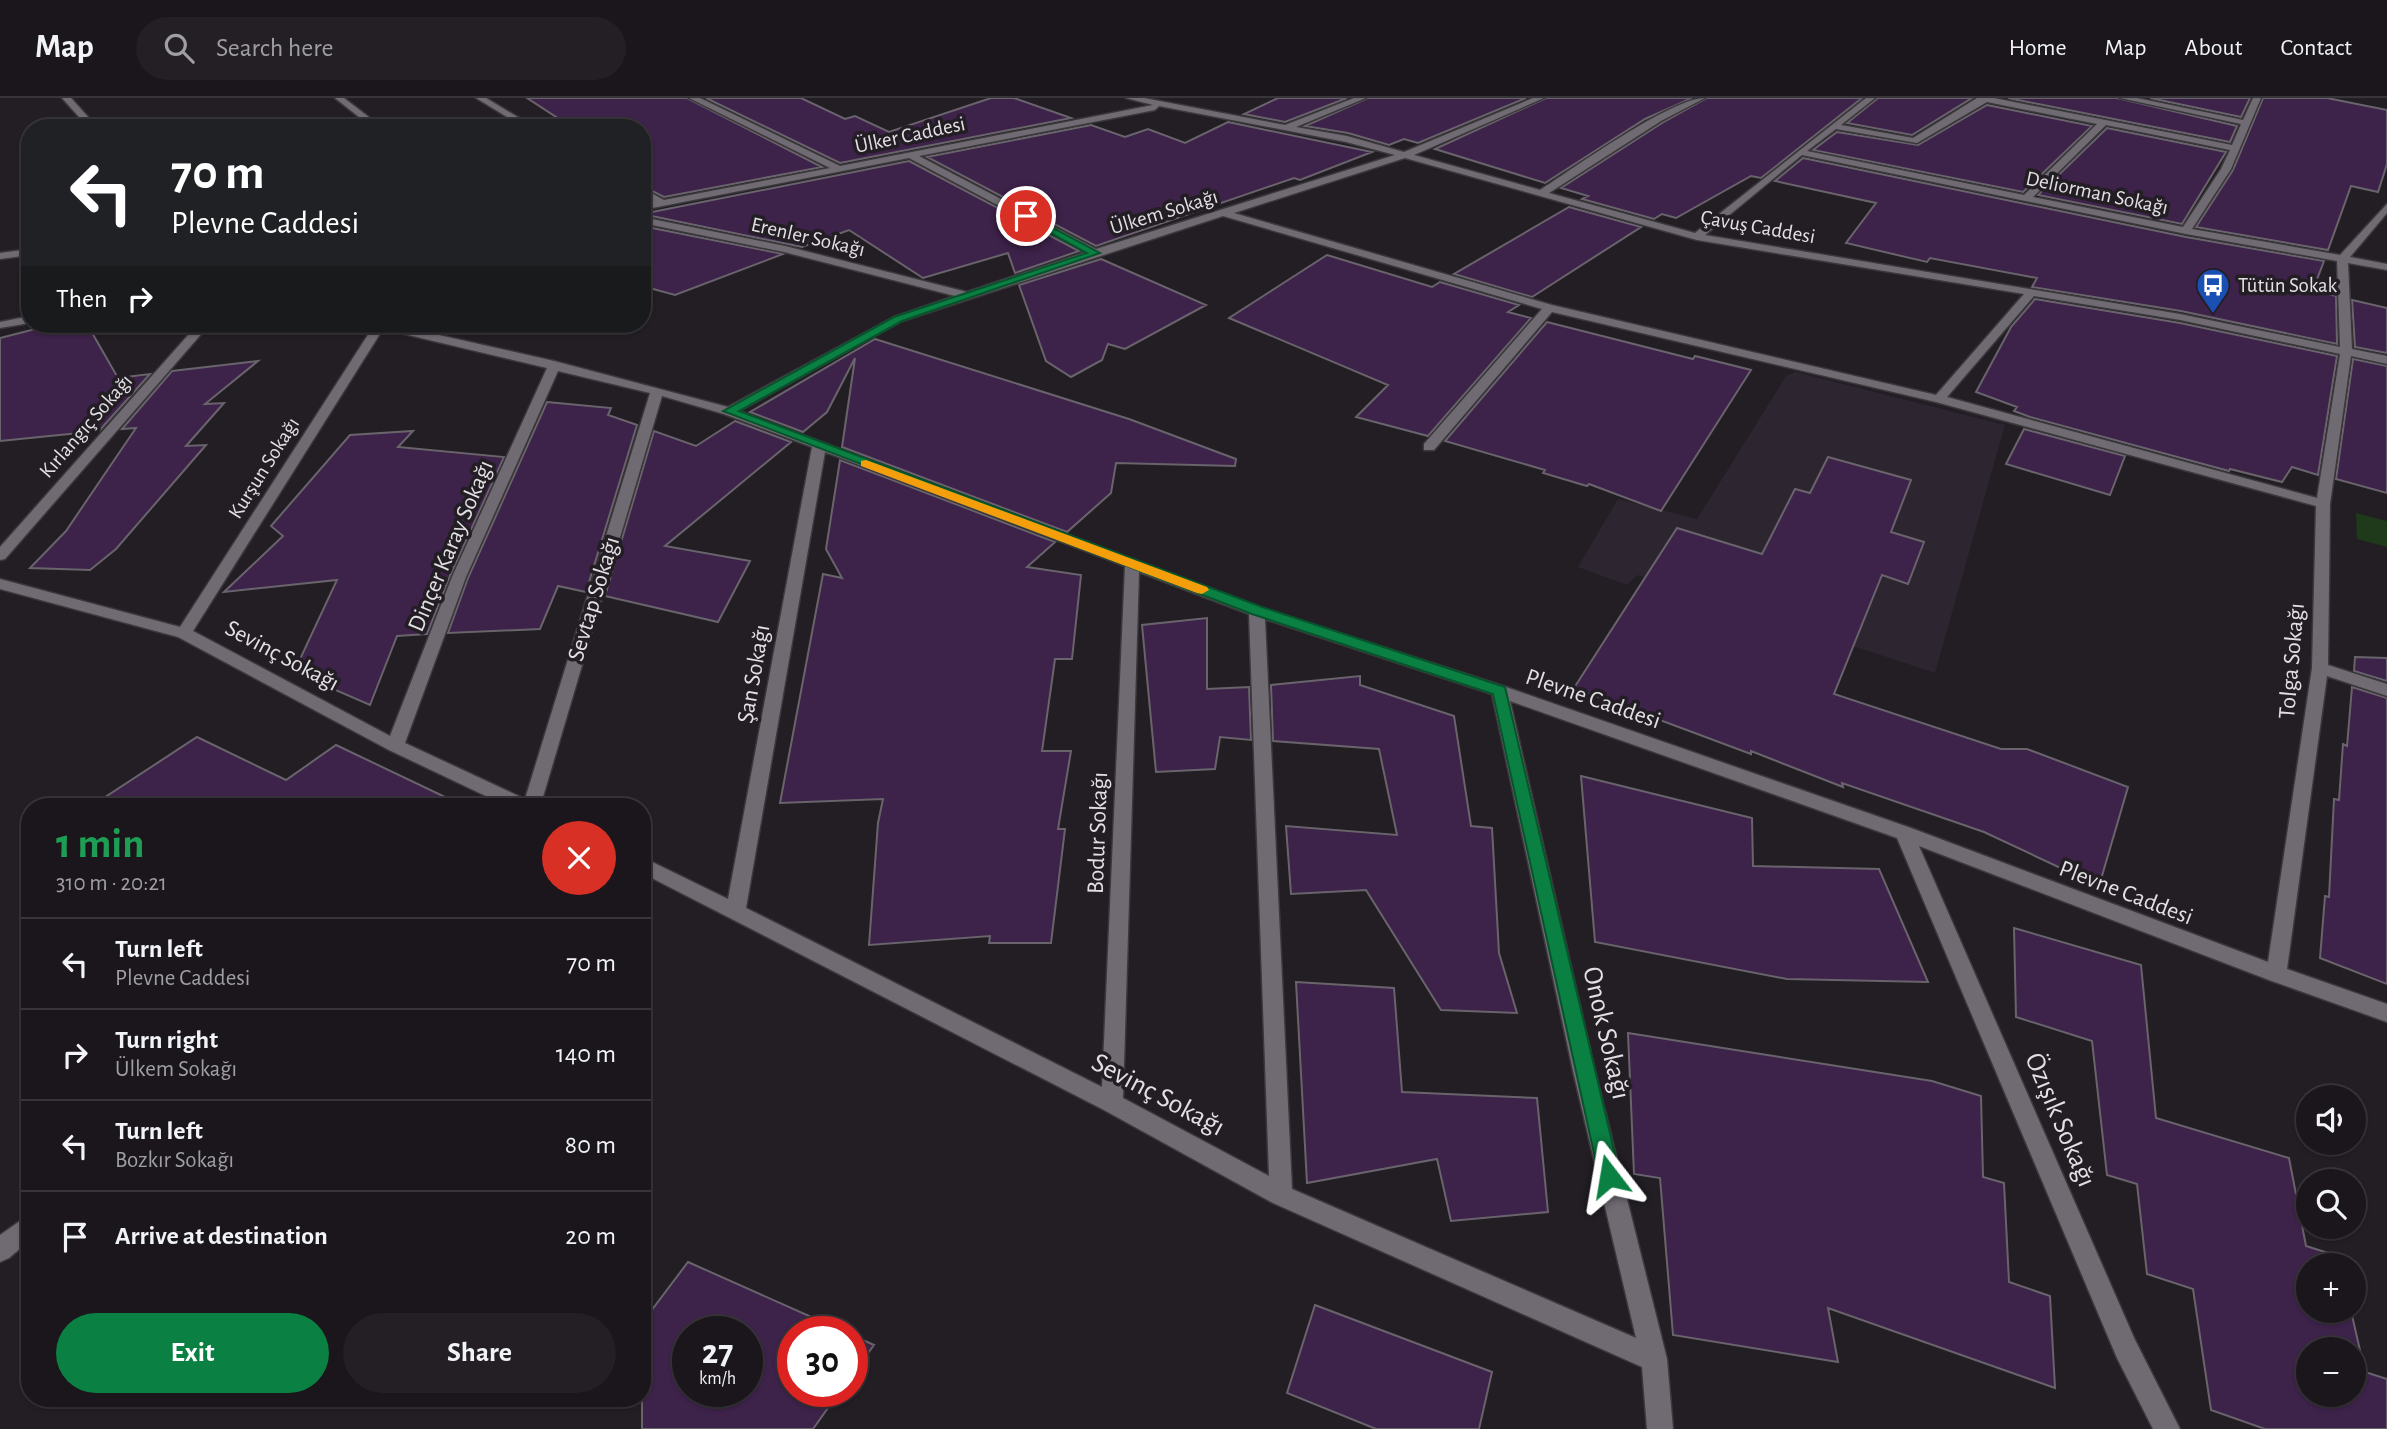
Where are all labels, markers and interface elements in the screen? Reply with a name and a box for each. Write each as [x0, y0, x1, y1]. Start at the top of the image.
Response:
search box [136, 17, 626, 80]
icon: search [160, 29, 198, 67]
text: Map [35, 31, 94, 64]
text: Search here [216, 35, 334, 61]
text: Home [2009, 36, 2067, 60]
text: Map [2105, 36, 2147, 60]
text: About [2185, 36, 2242, 60]
text: Contact [2280, 36, 2352, 60]
street label: Ülker Caddesi [853, 112, 967, 157]
icon: left [56, 147, 147, 238]
text: 70 m [171, 149, 265, 198]
street label: Deliorman Sokağı [2024, 168, 2170, 218]
street label: Ülkem Sokağı [1107, 185, 1220, 238]
pin [996, 186, 1056, 246]
icon: arrive [1007, 197, 1045, 235]
text: Plevne Caddesi [171, 207, 359, 239]
street label: Çavuş Caddesi [1699, 207, 1817, 247]
street label: Erenler Sokağı [749, 214, 867, 260]
bus stop icon: Tütün Sokak [2194, 266, 2232, 315]
place label: Tütün Sokak [2238, 275, 2338, 296]
icon: right [121, 280, 159, 318]
text: Then [56, 286, 107, 312]
street label: Kırlangıç Sokağı [36, 370, 136, 482]
street label: Kurşun Sokağı [225, 414, 303, 522]
street label: Dinçer Karay Sokağı [404, 457, 498, 635]
street label: Sevtap Sokağı [564, 534, 624, 664]
street label: Tolga Sokağı [2275, 602, 2309, 720]
street label: Sevinç Sokağı [221, 616, 343, 696]
street label: Şan Sokağı [734, 623, 774, 725]
street label: Plevne Caddesi [1522, 665, 1664, 733]
street label: Bodur Sokağı [1084, 771, 1112, 895]
button: close [542, 821, 616, 895]
text: 1 min [56, 823, 145, 865]
street label: Plevne Caddesi [2056, 856, 2196, 930]
text: 310 m · 20:21 [56, 872, 167, 895]
text: Turn left [115, 936, 203, 962]
icon: left [56, 945, 94, 983]
text: 70 m [566, 950, 616, 976]
street label: Onok Sokağı [1577, 964, 1635, 1102]
text: Plevne Caddesi [115, 967, 250, 990]
text: Turn right [115, 1027, 218, 1053]
icon: right [56, 1036, 94, 1074]
text: 140 m [556, 1041, 616, 1067]
street label: Sevinç Sokağı [1087, 1048, 1229, 1142]
street label: Özışık Sokağı [2019, 1048, 2103, 1191]
text: Ülkem Sokağı [115, 1058, 237, 1081]
map controls [2296, 1085, 2366, 1407]
button: sound [2296, 1085, 2366, 1155]
text: Turn left [115, 1118, 203, 1144]
icon: left [56, 1127, 94, 1165]
text: 80 m [565, 1132, 616, 1158]
position arrow [1572, 1139, 1646, 1213]
text: Bozkır Sokağı [115, 1149, 234, 1172]
button: search [2296, 1169, 2366, 1239]
icon: arrive [56, 1218, 94, 1256]
text: Arrive at destination [115, 1223, 328, 1249]
text: 20 m [565, 1223, 616, 1249]
button: + [2296, 1253, 2366, 1323]
button: Exit [56, 1313, 329, 1393]
button: Share [343, 1313, 616, 1393]
speed limit sign: 30 [777, 1316, 868, 1407]
text: 27 [702, 1335, 733, 1370]
button: − [2296, 1337, 2366, 1407]
text: km/h [699, 1370, 736, 1388]

